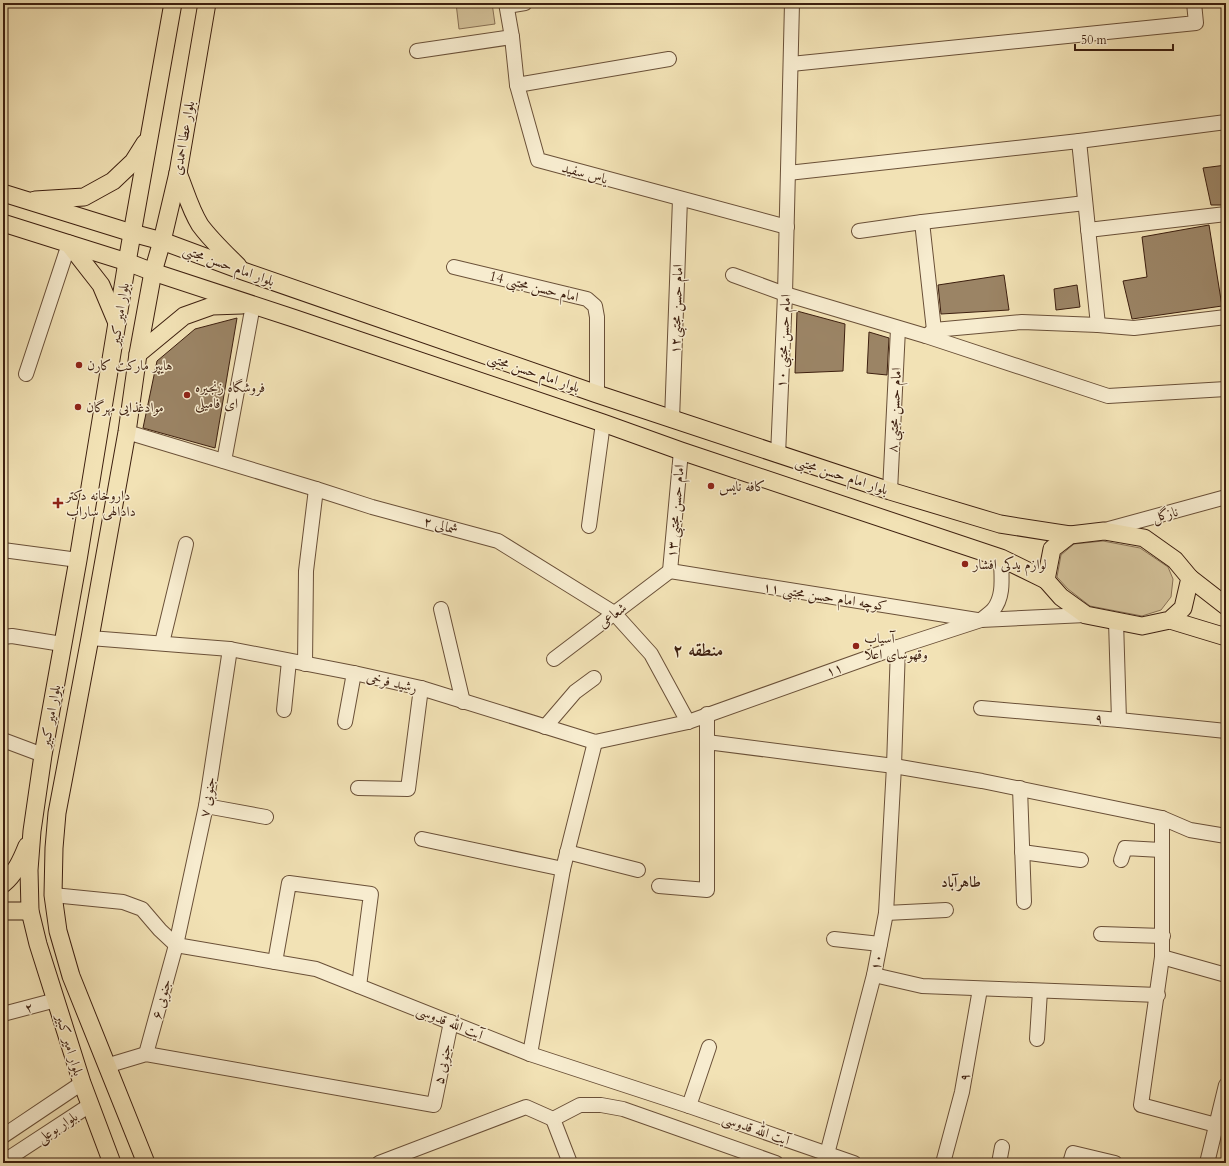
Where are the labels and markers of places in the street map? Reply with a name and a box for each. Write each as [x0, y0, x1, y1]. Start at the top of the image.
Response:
place label: هایپر مارکت کارن [87, 356, 173, 375]
marker: هایپر مارکت کارن [74, 360, 84, 370]
place label: فروشگاه زنجیره ای فامیلی [195, 378, 265, 413]
marker: فروشگاه زنجیره ای فامیلی [182, 390, 192, 400]
place label: موادغذایی مهرگان [86, 398, 164, 417]
marker: موادغذایی مهرگان [73, 402, 83, 412]
place label: کافه نایس [719, 477, 765, 496]
marker: کافه نایس [706, 481, 716, 491]
place label: داروخانه دکتر دادالهی ساراب [64, 486, 136, 521]
marker: داروخانه دکتر دادالهی ساراب [53, 498, 63, 508]
place label: لوازم یدکی افشار [971, 555, 1047, 577]
marker: لوازم یدکی افشار [960, 559, 970, 569]
place label: آسیاب وقهوسای اعلا [864, 629, 928, 664]
marker: آسیاب وقهوسای اعلا [851, 641, 861, 651]

